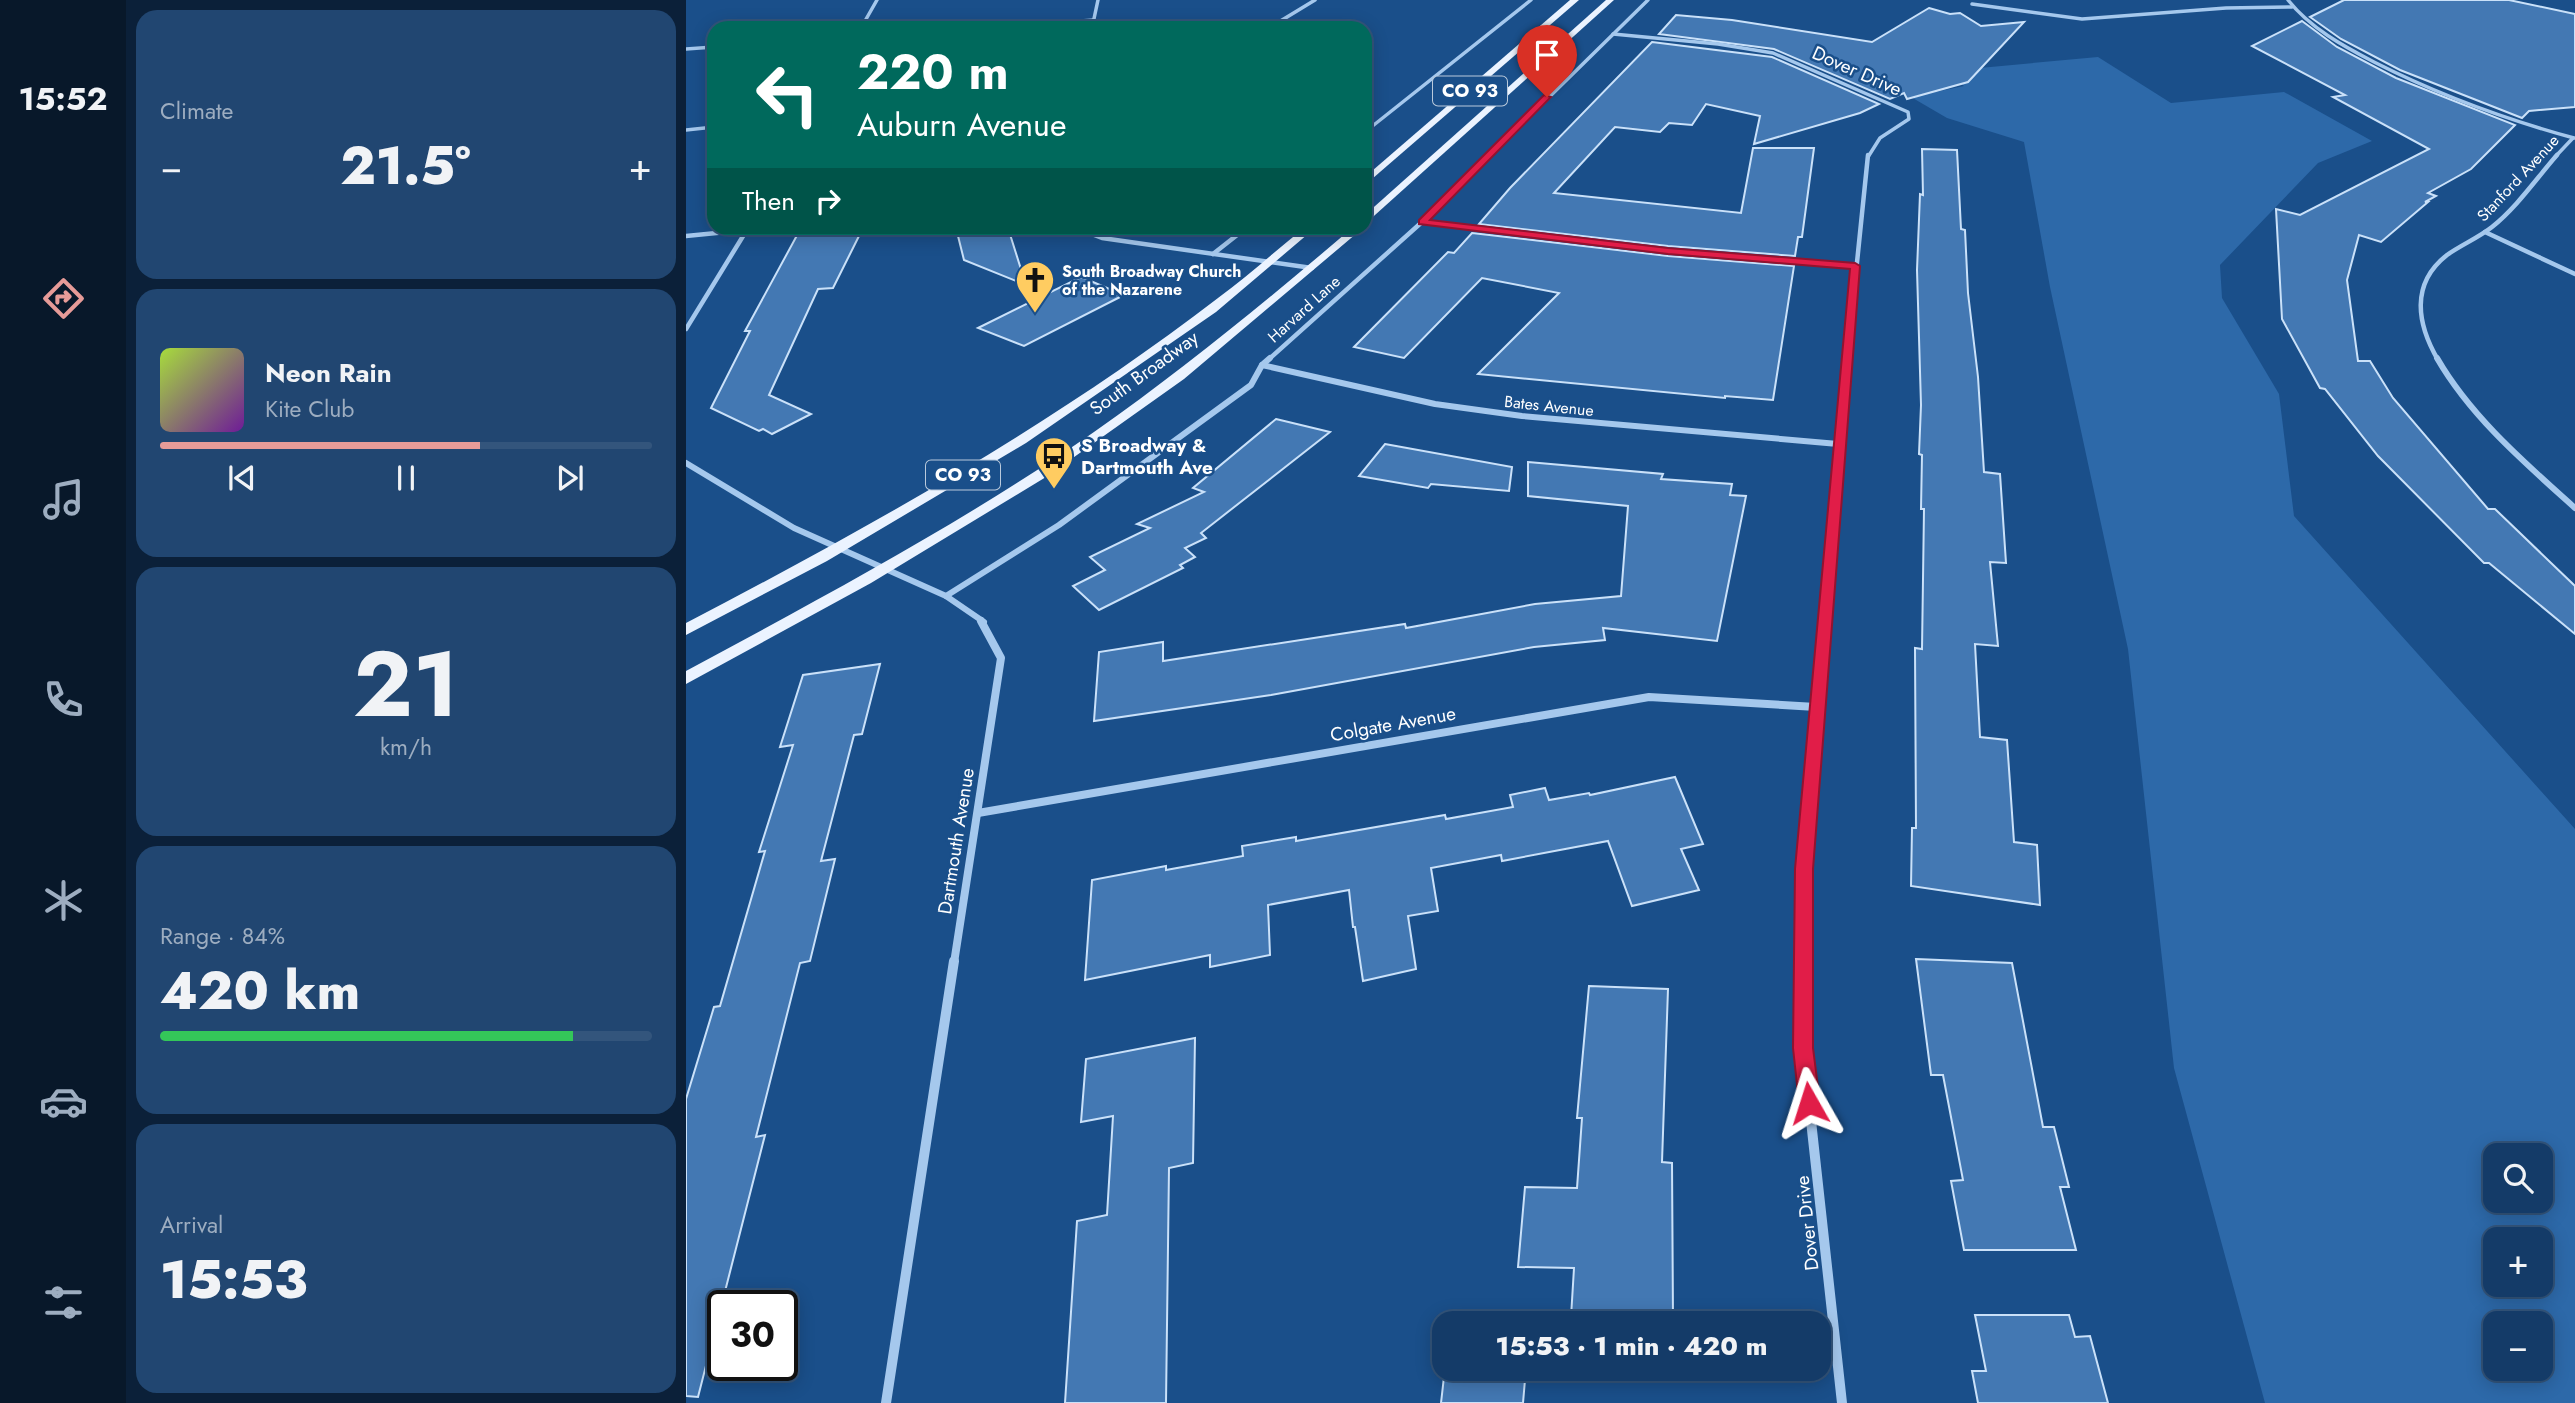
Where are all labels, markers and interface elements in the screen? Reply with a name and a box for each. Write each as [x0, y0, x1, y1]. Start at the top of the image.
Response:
pin [1517, 25, 1577, 97]
icon: arrive [1528, 36, 1566, 74]
text: 220 m [857, 37, 1009, 107]
street label: Dover Drive [1808, 39, 1906, 103]
icon: left [742, 49, 833, 140]
text: 15:52 [19, 76, 107, 122]
road number: CO 93 [1433, 76, 1507, 106]
text: Climate [160, 94, 233, 128]
text: Auburn Avenue [857, 102, 1066, 148]
text: 21.5° [340, 128, 471, 204]
street label: Stanford Avenue [2472, 129, 2564, 227]
text: − [160, 139, 182, 194]
text: + [629, 139, 652, 194]
text: Then [742, 182, 795, 220]
icon: right [809, 182, 847, 220]
church icon: South Broadway Church of the Nazarene [1014, 259, 1056, 314]
place label: South Broadway Church of the Nazarene [1062, 260, 1241, 301]
street label: Harvard Lane [1263, 270, 1345, 348]
icon: directions [39, 274, 88, 323]
street label: South Broadway [1084, 324, 1204, 422]
text: Neon Rain [265, 354, 392, 392]
street label: Bates Avenue [1503, 390, 1595, 422]
text: Kite Club [265, 392, 354, 426]
place label: S Broadway & Dartmouth Ave [1081, 432, 1213, 481]
bus stop icon: S Broadway & Dartmouth Ave [1033, 435, 1075, 490]
icon: previous [223, 459, 261, 497]
icon: pause [387, 459, 425, 497]
icon: next [551, 459, 589, 497]
road number: CO 93 [926, 461, 1000, 490]
icon: music [39, 475, 88, 524]
text: 21 [353, 619, 459, 750]
icon: phone [39, 675, 88, 724]
street label: Colgate Avenue [1328, 700, 1458, 748]
text: km/h [380, 730, 432, 764]
street label: Dartmouth Avenue [931, 766, 981, 916]
icon: climate [39, 876, 88, 925]
text: Range · 84% [160, 919, 285, 953]
text: 420 km [160, 953, 360, 1029]
position arrow [1772, 1066, 1846, 1140]
icon: car [39, 1077, 88, 1126]
map controls [2483, 1143, 2553, 1381]
button: search [2483, 1143, 2553, 1213]
street label: Dover Drive [1789, 1174, 1825, 1272]
text: Arrival [160, 1208, 223, 1242]
button: + [2483, 1227, 2553, 1297]
text: 15:53 [160, 1242, 308, 1318]
icon: filters [39, 1278, 88, 1327]
speed limit sign: 30 [707, 1290, 798, 1381]
button: − [2483, 1311, 2553, 1381]
text: 15:53 · 1 min · 420 m [1496, 1327, 1767, 1365]

